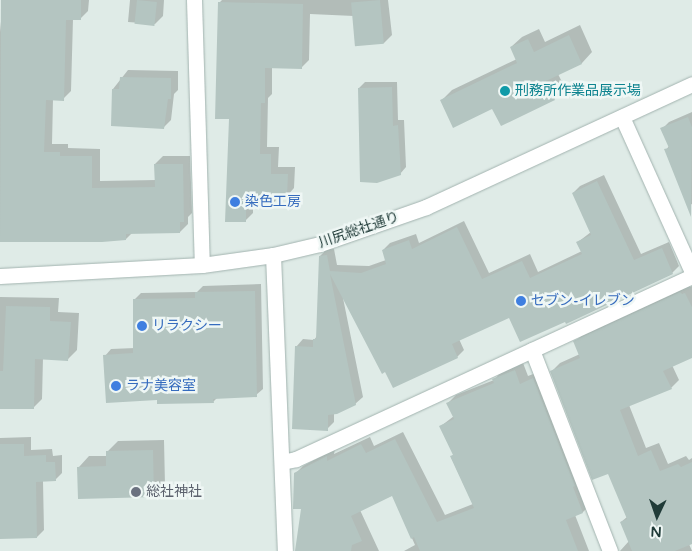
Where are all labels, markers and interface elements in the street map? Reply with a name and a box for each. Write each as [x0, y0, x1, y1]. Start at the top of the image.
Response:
place label: 刑務所作業品展示場 [515, 83, 641, 99]
marker: 刑務所作業品展示場 [499, 85, 511, 97]
place label: 染色工房 [245, 194, 301, 210]
marker: 染色工房 [229, 196, 241, 208]
street label: 川尻総社通り [317, 208, 401, 252]
place label: セブン-イレブン [531, 293, 635, 309]
marker: セブン-イレブン [515, 295, 527, 307]
place label: リラクシー [152, 318, 222, 334]
marker: リラクシー [136, 320, 148, 332]
place label: ラナ美容室 [126, 378, 196, 394]
marker: ラナ美容室 [110, 380, 122, 392]
place label: 総社神社 [146, 484, 202, 500]
marker: 総社神社 [130, 486, 142, 498]
north arrow [632, 491, 682, 541]
text: N [650, 523, 662, 540]

